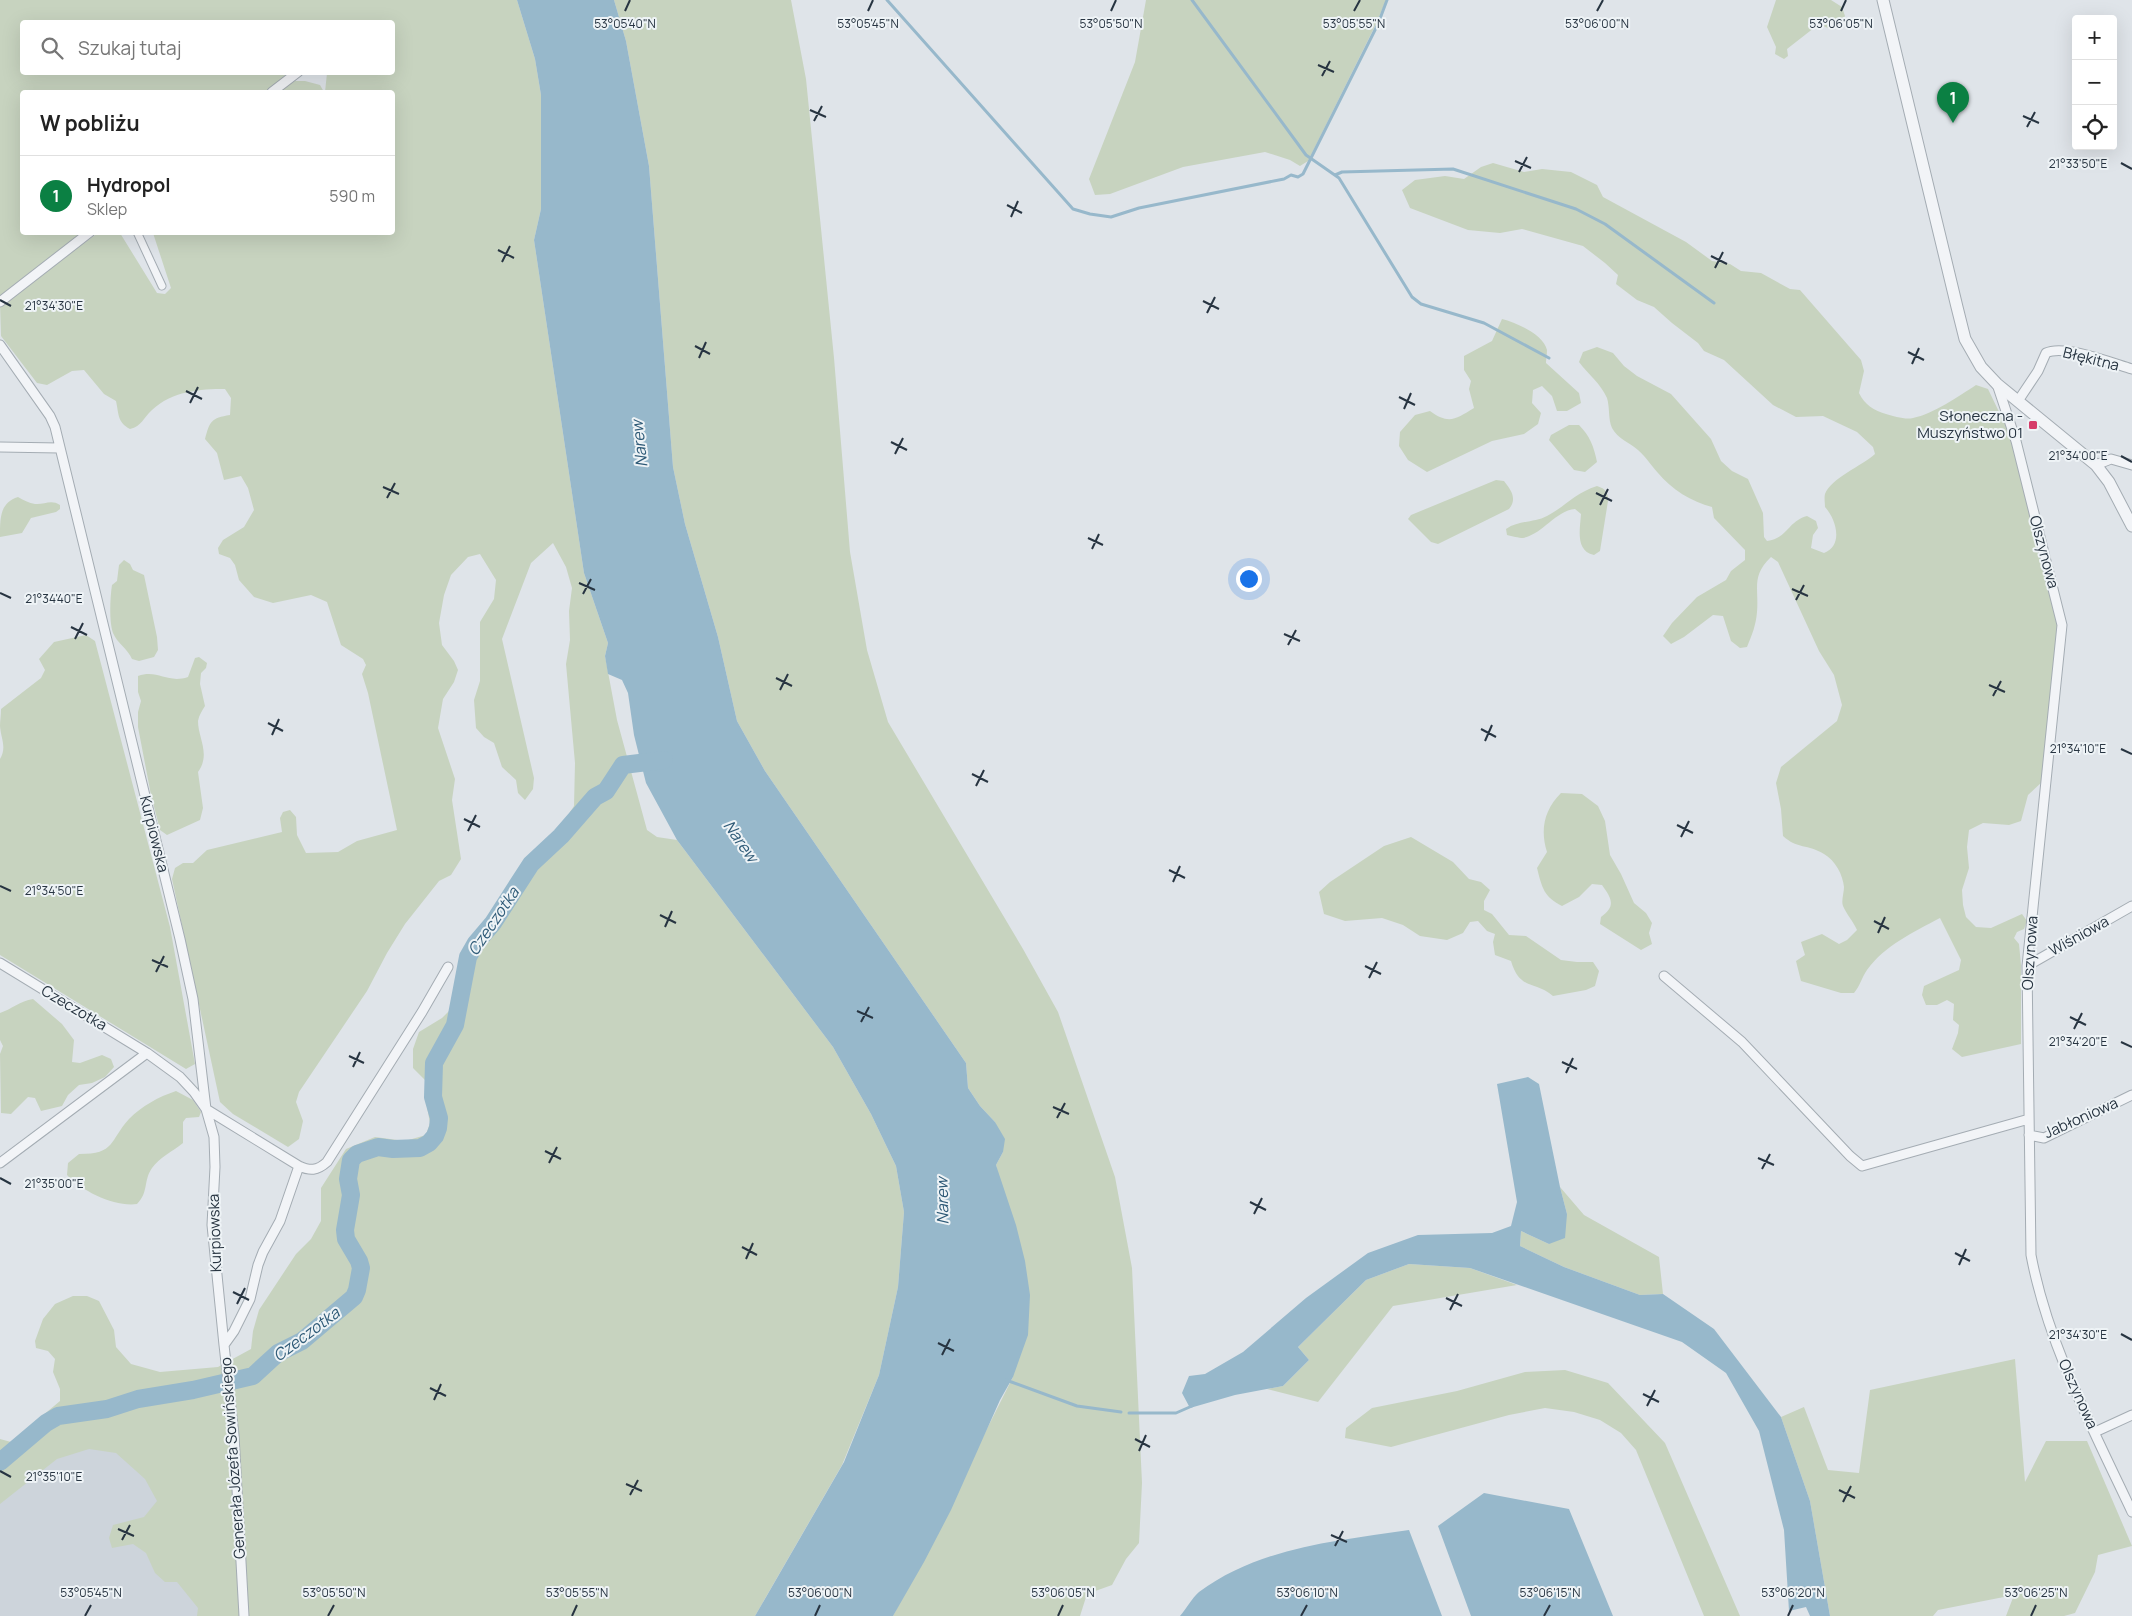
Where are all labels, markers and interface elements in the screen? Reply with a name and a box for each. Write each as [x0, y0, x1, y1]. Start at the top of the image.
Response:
text: 53°05'40"N [594, 15, 656, 32]
text: 53°05'45"N [837, 15, 899, 32]
text: 53°05'50"N [1080, 15, 1142, 32]
text: 53°05'55"N [1323, 15, 1385, 32]
text: 53°06'00"N [1565, 15, 1629, 32]
text: 53°06'05"N [1809, 15, 1873, 32]
map controls [2072, 15, 2117, 150]
button: + [2072, 15, 2117, 60]
search box [20, 20, 395, 75]
icon: search [38, 34, 66, 62]
text: Szukaj tutaj [78, 35, 181, 61]
button: − [2072, 60, 2117, 105]
pin: 1 [1937, 82, 1969, 123]
button: locate [2072, 105, 2117, 150]
text: W pobliżu [40, 109, 140, 137]
text: 21°33'50"E [2049, 155, 2107, 172]
text: Hydropol [87, 172, 171, 198]
text: 1 [52, 185, 60, 207]
text: 590 m [329, 185, 375, 207]
text: Sklep [87, 198, 127, 220]
text: 21°34'30"E [25, 297, 83, 314]
street label: Błękitna [2061, 341, 2122, 376]
place label: Słoneczna - Muszyństwo 01 [1917, 405, 2023, 443]
water label: Narew [625, 417, 652, 468]
marker: Słoneczna - Muszyństwo 01 [2027, 419, 2039, 431]
text: 21°34'00"E [2048, 447, 2108, 464]
street label: Olszynowa [2025, 513, 2064, 591]
your location [1236, 566, 1262, 592]
text: 21°34'40"E [25, 590, 83, 607]
text: 21°34'10"E [2050, 740, 2106, 757]
street label: Kurpiowska [135, 793, 174, 875]
water label: Narew [719, 816, 765, 869]
text: 21°34'50"E [25, 882, 83, 899]
water label: Czeczotka [462, 882, 525, 959]
street label: Wiśniowa [2045, 911, 2112, 961]
street label: Olszynowa [2016, 915, 2043, 991]
street label: Czeczotka [38, 980, 111, 1035]
text: 21°34'20"E [2049, 1033, 2107, 1050]
street label: Jabłoniowa [2041, 1092, 2121, 1143]
text: 21°35'00"E [24, 1175, 84, 1192]
water label: Narew [931, 1175, 953, 1225]
street label: Kurpiowska [203, 1193, 226, 1273]
water label: Czeczotka [268, 1301, 345, 1366]
text: 21°34'30"E [2049, 1326, 2107, 1343]
street label: Olszynowa [2054, 1355, 2103, 1432]
street label: Generała Józefa Sowińskiego [215, 1356, 250, 1560]
text: 21°35'10"E [26, 1468, 82, 1485]
text: 53°05'45"N [60, 1584, 122, 1601]
text: 53°05'50"N [303, 1584, 365, 1601]
text: 53°05'55"N [546, 1584, 608, 1601]
text: 53°06'00"N [788, 1584, 852, 1601]
text: 53°06'05"N [1031, 1584, 1095, 1601]
text: 53°06'10"N [1276, 1584, 1338, 1601]
text: 53°06'15"N [1520, 1584, 1580, 1601]
text: 53°06'20"N [1761, 1584, 1825, 1601]
text: 53°06'25"N [2005, 1584, 2067, 1601]

